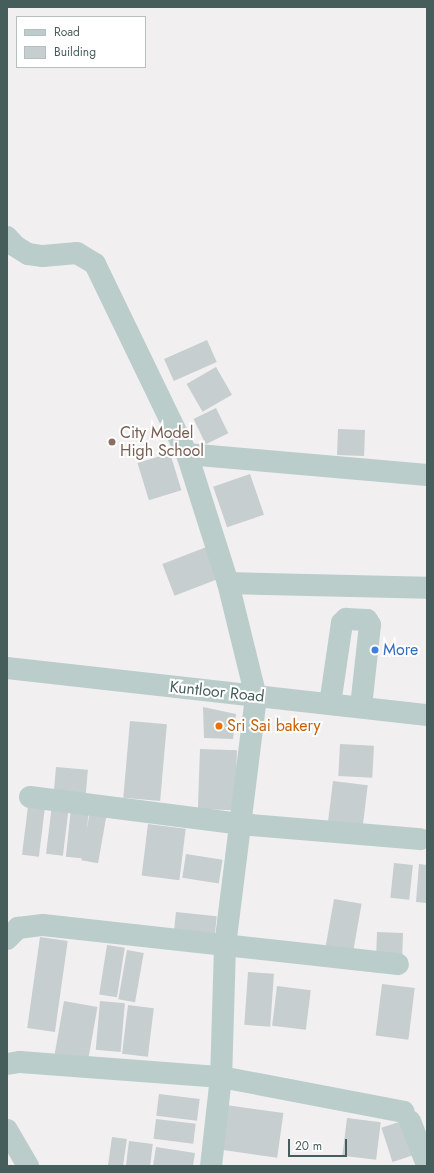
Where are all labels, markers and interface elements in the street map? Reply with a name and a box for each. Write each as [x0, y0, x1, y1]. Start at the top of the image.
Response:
legend [16, 16, 146, 68]
text: Road [54, 23, 80, 41]
text: Building [54, 43, 96, 61]
place label: City Model High School [120, 423, 204, 461]
marker: City Model High School [107, 437, 117, 447]
place label: More [383, 640, 418, 660]
marker: More [370, 645, 380, 655]
street label: Kuntloor Road [169, 677, 265, 707]
place label: Sri Sai bakery [227, 716, 321, 736]
marker: Sri Sai bakery [214, 721, 224, 731]
scale bar [290, 1131, 349, 1157]
text: 20 m [295, 1137, 322, 1155]

